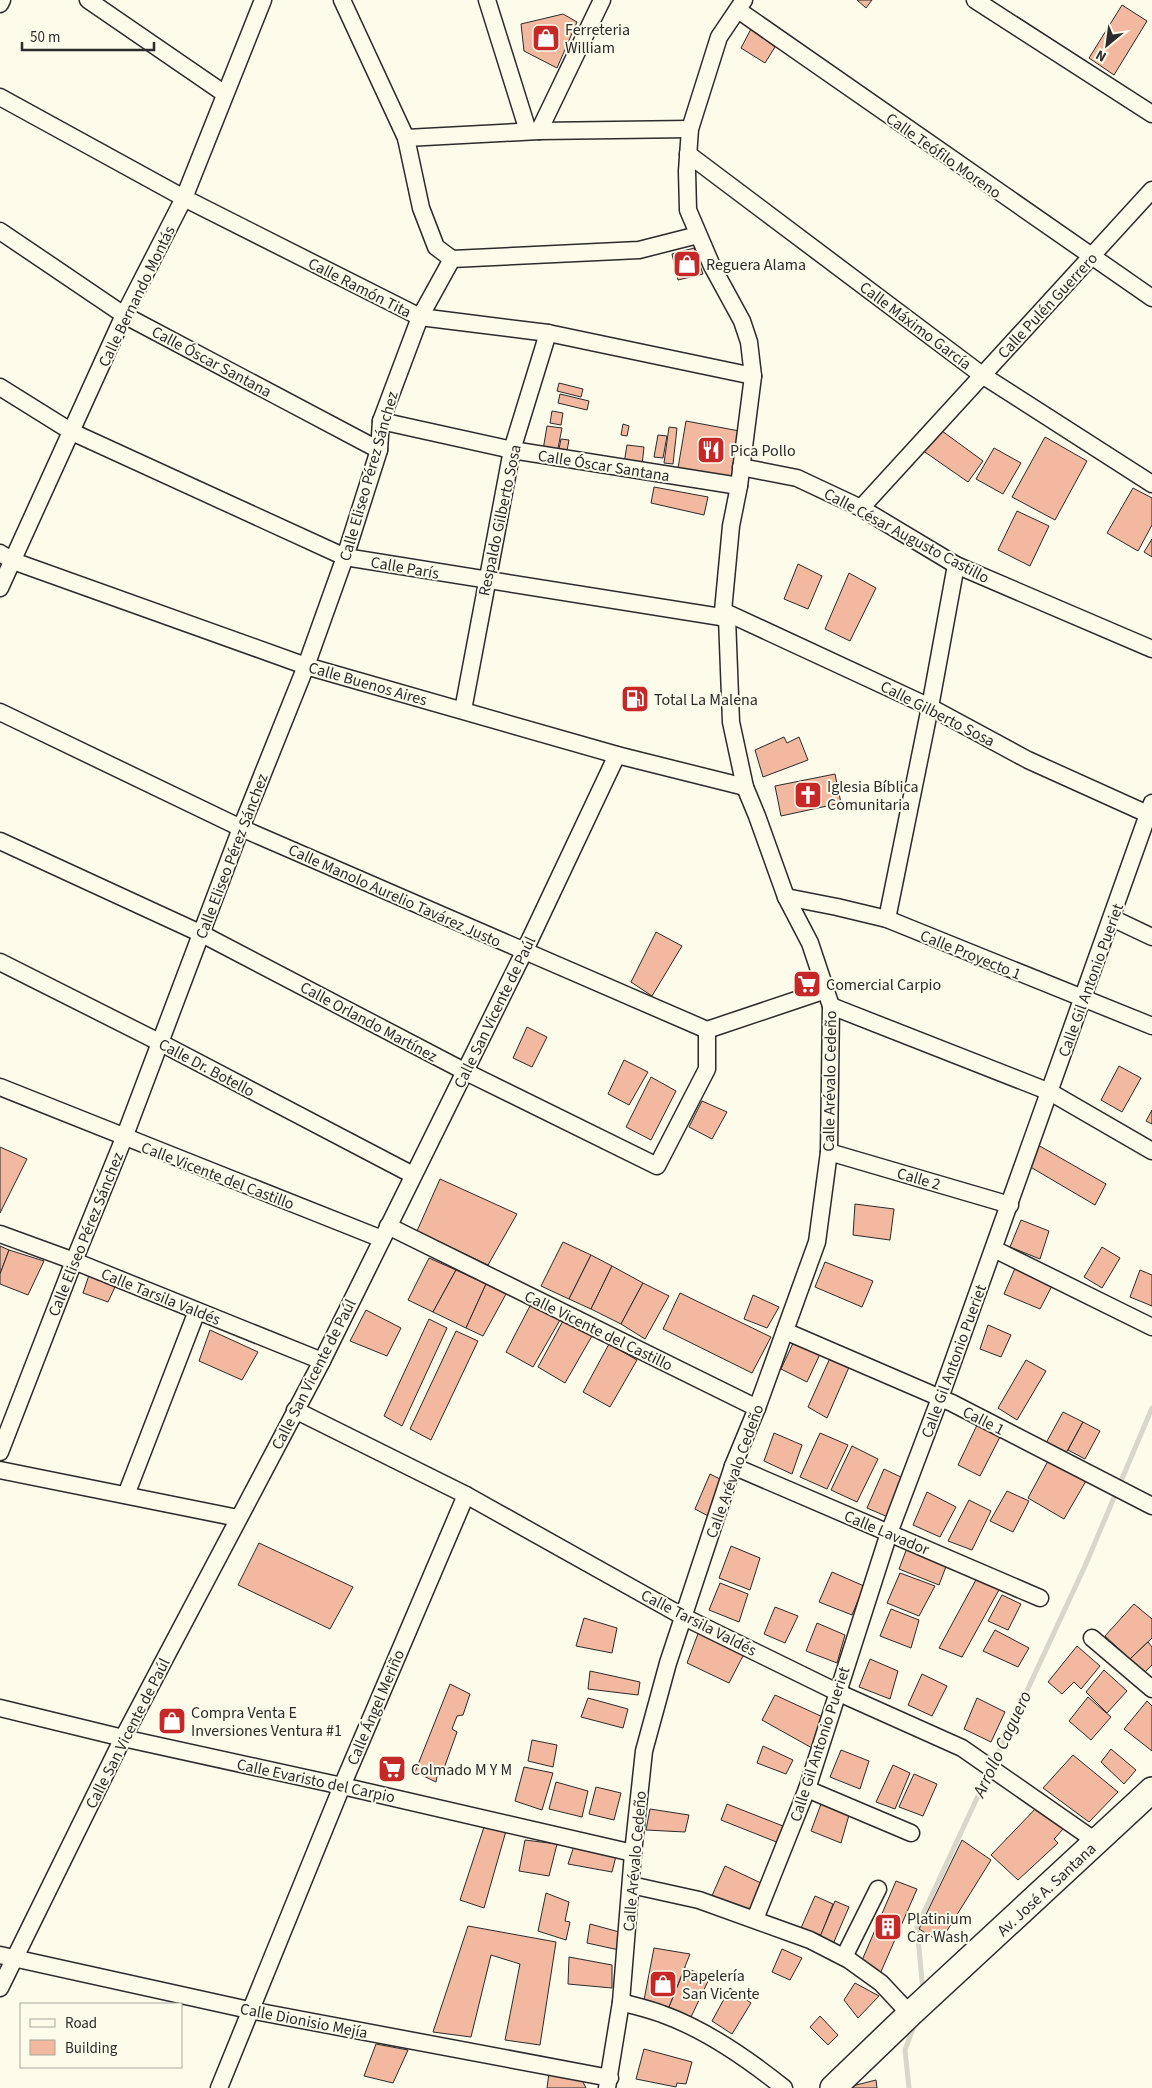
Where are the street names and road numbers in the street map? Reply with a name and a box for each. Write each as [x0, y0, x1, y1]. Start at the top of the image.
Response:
street label: Calle Teófilo Moreno [881, 108, 1006, 204]
street label: Calle Bernando Montás [93, 222, 181, 371]
street label: Calle Pulén Guerrero [993, 248, 1103, 364]
street label: Calle Ramón Tita [304, 252, 415, 323]
street label: Calle Máximo García [855, 276, 976, 375]
street label: Calle Óscar Santana [148, 321, 275, 403]
street label: Calle Eliseo Pérez Sánchez [334, 389, 404, 564]
street label: Respaldo Gilberto Sosa [473, 442, 527, 598]
street label: Calle Óscar Santana [536, 445, 671, 487]
street label: Calle César Augusto Castillo [820, 483, 993, 589]
street label: Calle París [369, 551, 441, 585]
street label: Calle Buenos Aires [306, 657, 430, 711]
street label: Calle Gilberto Sosa [877, 676, 999, 752]
street label: Calle Eliseo Pérez Sánchez [190, 770, 274, 942]
street label: Calle Manolo Aurelio Tavárez Justo [285, 839, 504, 953]
street label: Calle Gil Antonio Pueriet [1053, 900, 1129, 1060]
street label: Calle Proyecto 1 [917, 925, 1024, 985]
street label: Calle San Vicente de Paúl [449, 933, 541, 1092]
street label: Calle Orlando Martínez [296, 976, 441, 1067]
street label: Calle Arévalo Cedeño [818, 1010, 842, 1152]
street label: Calle Dr. Botello [155, 1033, 258, 1102]
street label: Calle Vicente del Castillo [138, 1137, 297, 1215]
street label: Calle Eliseo Pérez Sánchez [43, 1149, 129, 1320]
street label: Calle 2 [894, 1162, 943, 1196]
street label: Calle Tarsila Valdés [98, 1263, 224, 1331]
street label: Calle Gil Antonio Pueriet [916, 1281, 992, 1441]
street label: Calle Vicente del Castillo [521, 1285, 676, 1376]
street label: Calle San Vicente de Paúl [266, 1295, 361, 1454]
street label: Calle Arévalo Cedeño [700, 1401, 769, 1541]
street label: Calle 1 [959, 1401, 1008, 1441]
street label: Calle Lavador [841, 1505, 933, 1561]
street label: Calle Tarsila Valdés [637, 1584, 760, 1662]
street label: Calle Ángel Meriño [342, 1646, 410, 1769]
street label: Calle San Vicente de Paúl [80, 1654, 175, 1813]
street label: Calle Gil Antonio Pueriet [784, 1663, 856, 1825]
street label: Calle Evaristo del Carpio [235, 1753, 397, 1809]
street label: Calle Arévalo Cedeño [618, 1790, 652, 1932]
street label: Av. José A. Santana [992, 1838, 1101, 1941]
street label: Calle Dionisio Mejía [238, 1998, 370, 2044]

